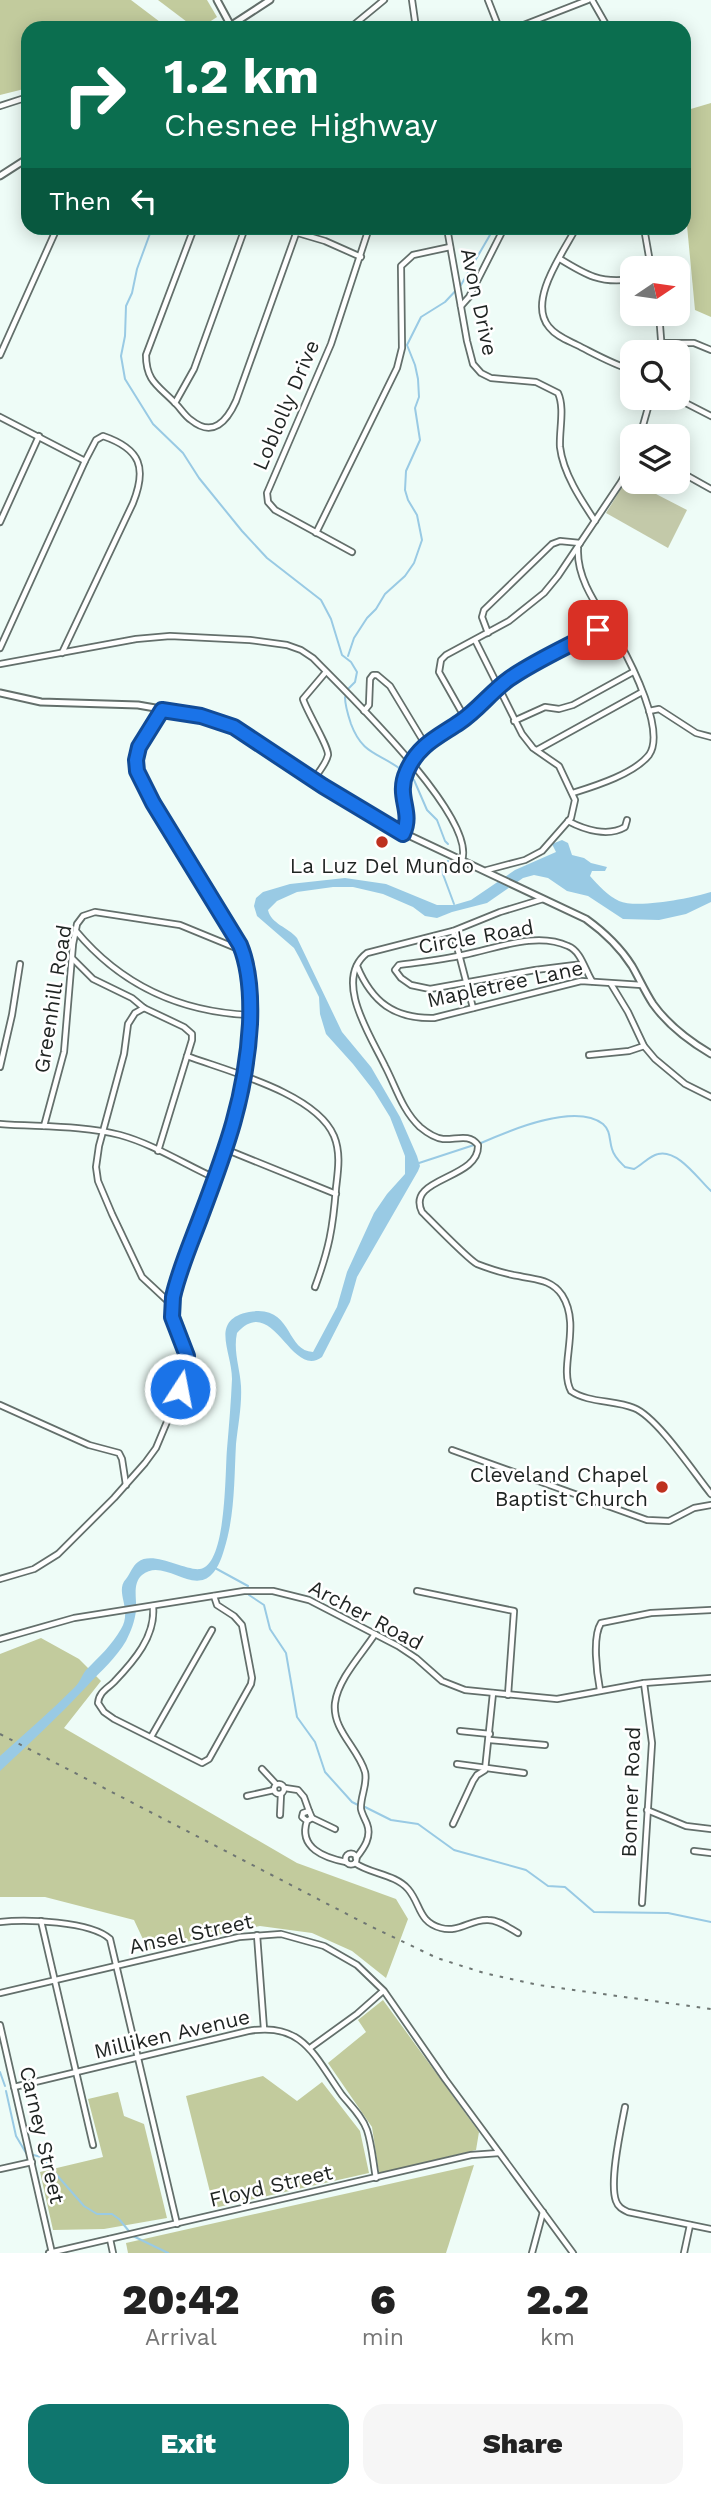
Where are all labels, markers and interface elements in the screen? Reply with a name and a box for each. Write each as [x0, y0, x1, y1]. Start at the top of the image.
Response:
text: 1.2 km [164, 47, 319, 105]
icon: right [49, 49, 140, 140]
text: Chesnee Highway [164, 106, 437, 144]
icon: left [125, 182, 163, 220]
text: Then [49, 186, 111, 216]
street label: Avon Drive [456, 246, 503, 358]
north arrow [620, 256, 690, 326]
map controls [620, 256, 690, 494]
street label: Loblolly Drive [247, 336, 324, 474]
button: search [620, 340, 690, 410]
button: layers [620, 424, 690, 494]
pin [568, 600, 628, 660]
icon: arrive [579, 611, 617, 649]
marker: La Luz Del Mundo [374, 834, 390, 850]
place label: La Luz Del Mundo [290, 853, 474, 878]
street label: Circle Road [416, 914, 536, 959]
street label: Greenhill Road [28, 923, 77, 1075]
street label: Mapletree Lane [424, 955, 585, 1012]
position arrow [143, 1352, 217, 1426]
place label: Cleveland Chapel Baptist Church [470, 1462, 649, 1511]
marker: Cleveland Chapel Baptist Church [654, 1479, 670, 1495]
street label: Archer Road [305, 1574, 428, 1655]
street label: Bonner Road [616, 1726, 645, 1858]
street label: Ansel Street [127, 1908, 255, 1959]
street label: Milliken Avenue [92, 2003, 252, 2064]
street label: Carney Street [15, 2064, 70, 2206]
street label: Floyd Street [207, 2159, 335, 2212]
text: 20:42 [122, 2275, 240, 2324]
text: 6 [370, 2275, 396, 2324]
text: 2.2 [526, 2275, 589, 2324]
text: Arrival [145, 2324, 217, 2351]
text: min [362, 2324, 404, 2351]
text: km [540, 2324, 575, 2351]
button: Exit [28, 2404, 349, 2484]
button: Share [363, 2404, 683, 2484]

